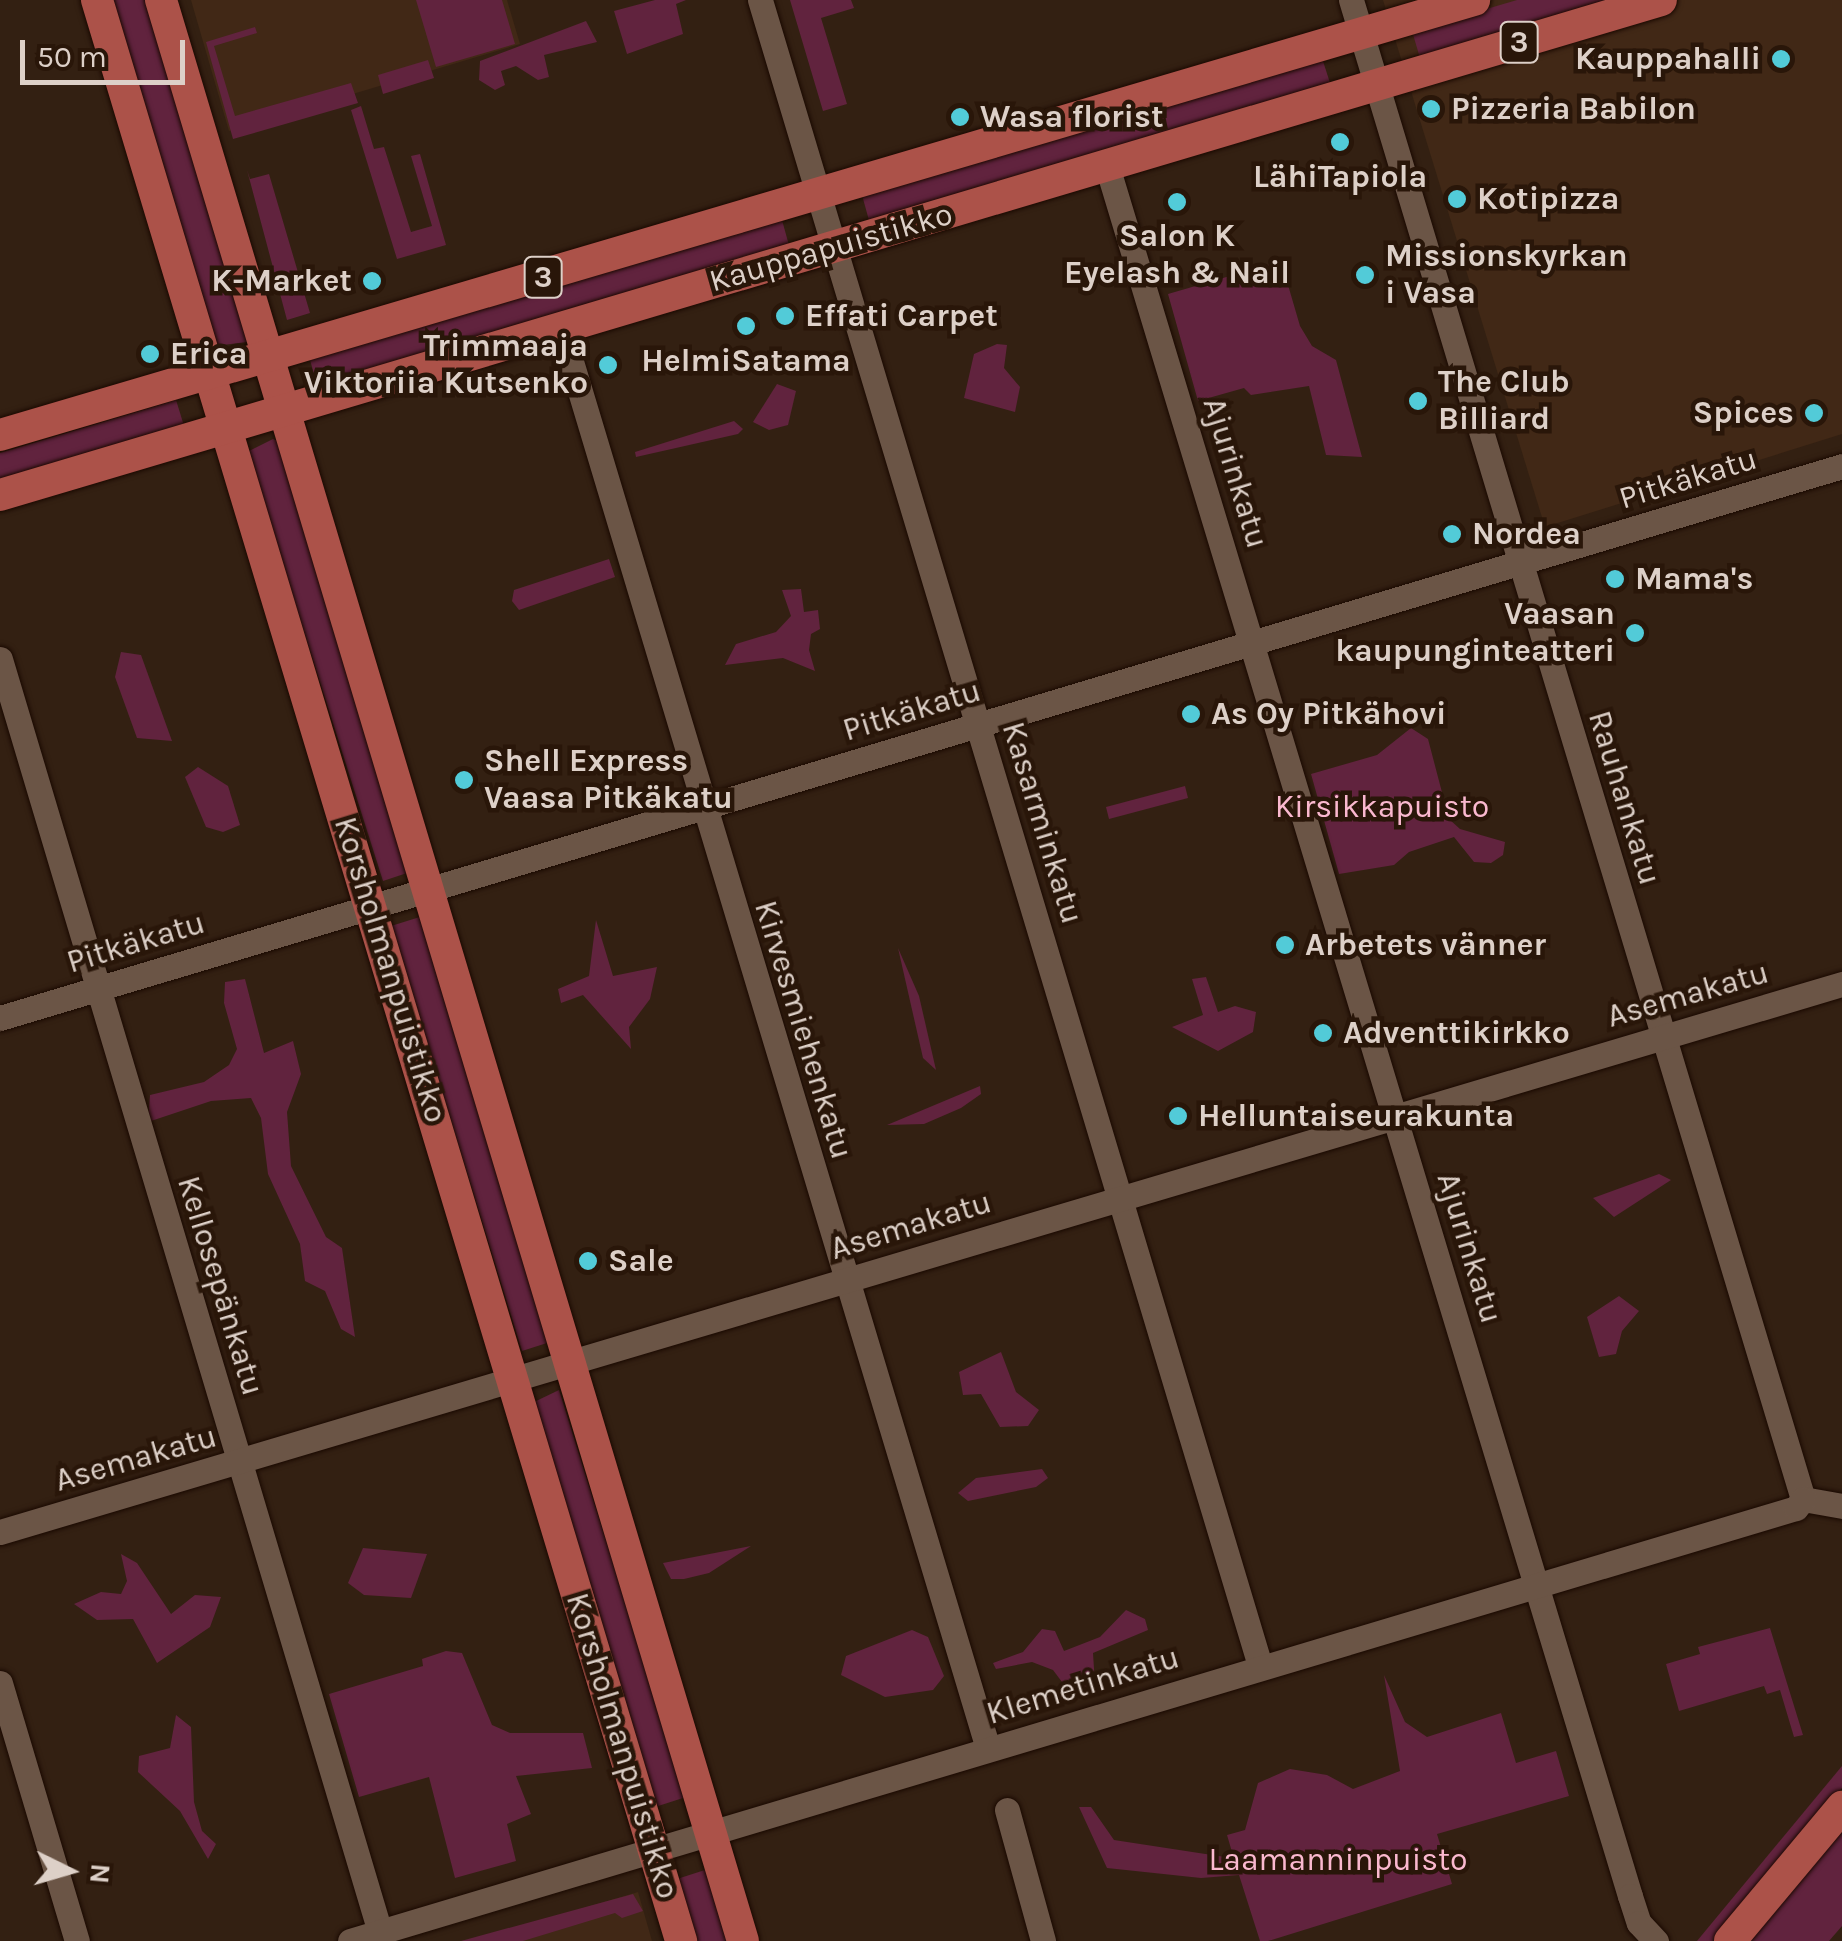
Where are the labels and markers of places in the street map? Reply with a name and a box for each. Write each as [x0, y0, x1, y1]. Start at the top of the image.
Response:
place label: Kauppahalli [1575, 40, 1761, 78]
marker: Kauppahalli [1770, 48, 1792, 70]
place label: Pizzeria Babilon [1451, 90, 1696, 128]
place label: Wasa florist [980, 98, 1164, 136]
marker: Pizzeria Babilon [1420, 98, 1442, 120]
marker: Wasa florist [949, 106, 971, 128]
marker: LähiTapiola [1329, 131, 1351, 153]
place label: LähiTapiola [1253, 158, 1427, 196]
place label: Kotipizza [1477, 180, 1620, 218]
marker: Kotipizza [1446, 188, 1468, 210]
marker: Salon K Eyelash & Nail [1166, 191, 1188, 213]
place label: Salon K Eyelash & Nail [1064, 218, 1290, 293]
place label: Missionskyrkan i Vasa [1385, 238, 1628, 313]
place label: K-Market [211, 262, 352, 300]
marker: Missionskyrkan i Vasa [1354, 264, 1376, 286]
marker: K-Market [361, 270, 383, 292]
place label: Effati Carpet [805, 297, 998, 335]
marker: Effati Carpet [774, 305, 796, 327]
marker: HelmiSatama [735, 315, 757, 337]
place label: Trimmaaja Viktoriia Kutsenko [304, 328, 588, 403]
place label: Erica [170, 335, 247, 373]
place label: HelmiSatama [641, 342, 851, 380]
marker: Erica [139, 343, 161, 365]
marker: Trimmaaja Viktoriia Kutsenko [597, 354, 619, 376]
place label: The Club Billiard [1438, 364, 1570, 439]
marker: The Club Billiard [1407, 390, 1429, 412]
place label: Spices [1693, 394, 1794, 432]
marker: Spices [1803, 402, 1825, 424]
place label: Nordea [1472, 515, 1581, 553]
marker: Nordea [1441, 523, 1463, 545]
place label: Mama's [1635, 560, 1753, 598]
marker: Mama's [1604, 568, 1626, 590]
place label: Vaasan kaupunginteatteri [1335, 596, 1615, 671]
marker: Vaasan kaupunginteatteri [1624, 622, 1646, 644]
place label: As Oy Pitkähovi [1211, 695, 1447, 733]
marker: As Oy Pitkähovi [1180, 703, 1202, 725]
place label: Shell Express Vaasa Pitkäkatu [484, 743, 733, 818]
marker: Shell Express Vaasa Pitkäkatu [453, 769, 475, 791]
place label: Arbetets vänner [1305, 926, 1546, 964]
marker: Arbetets vänner [1274, 934, 1296, 956]
place label: Adventtikirkko [1343, 1014, 1570, 1052]
marker: Adventtikirkko [1312, 1022, 1334, 1044]
place label: Helluntaiseurakunta [1198, 1097, 1514, 1135]
marker: Helluntaiseurakunta [1167, 1105, 1189, 1127]
place label: Sale [608, 1242, 674, 1280]
marker: Sale [577, 1250, 599, 1272]

